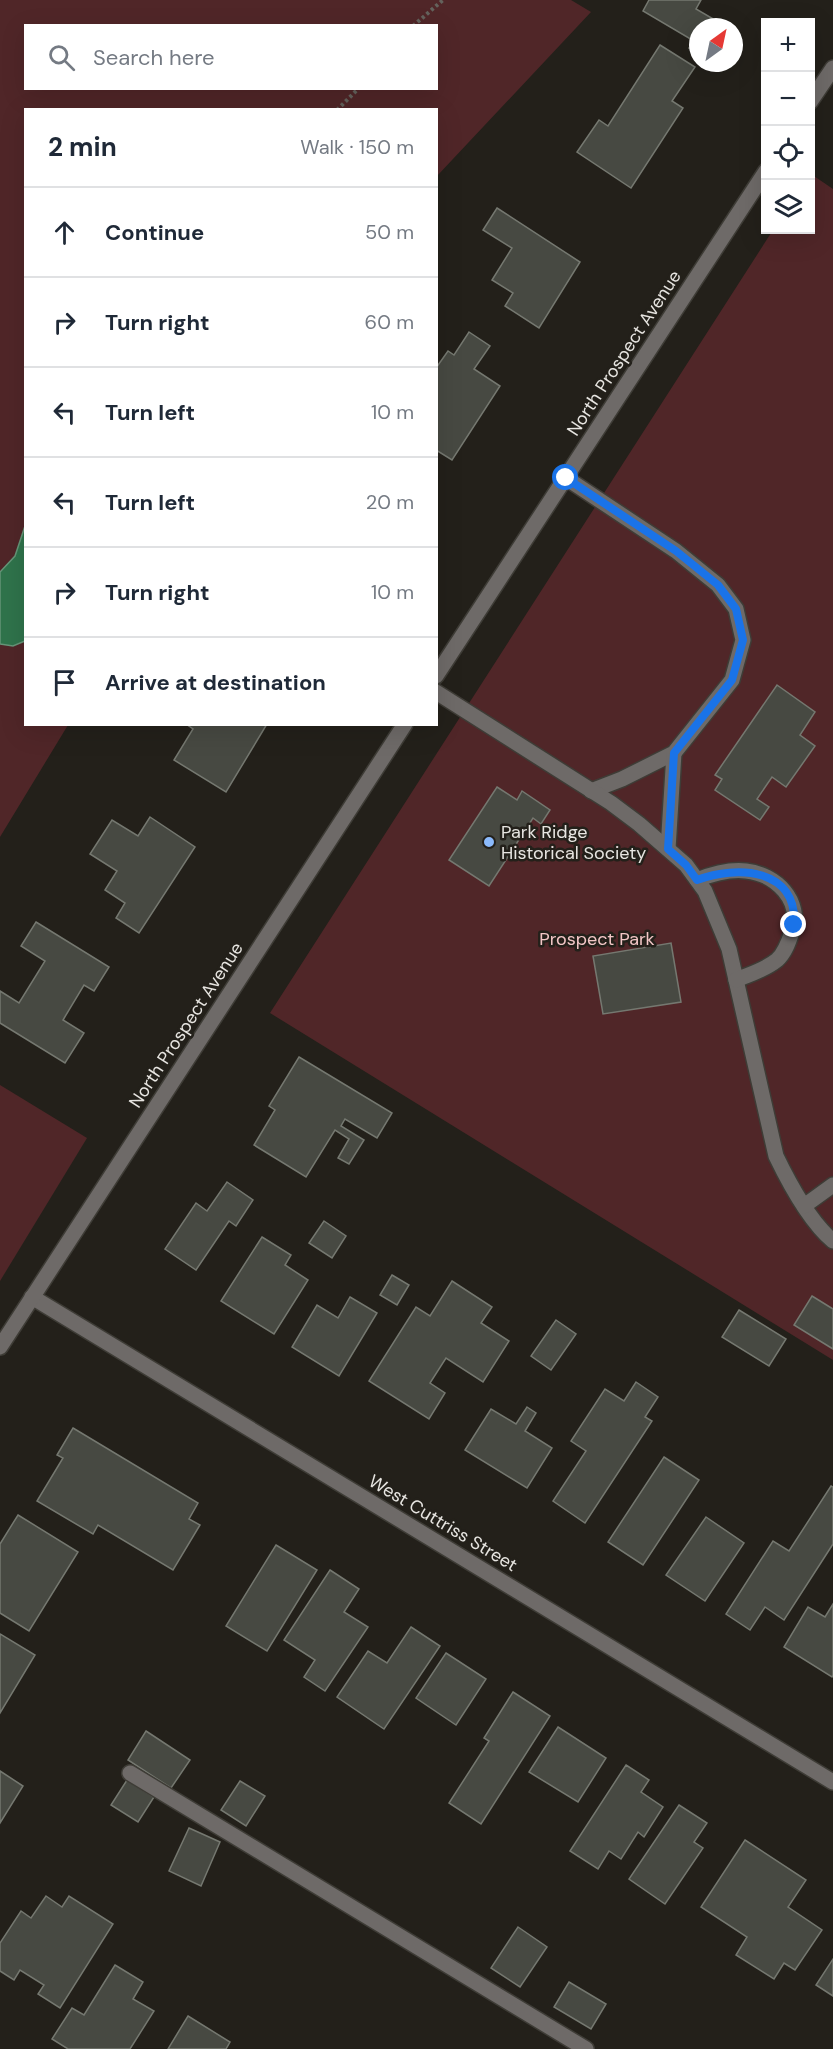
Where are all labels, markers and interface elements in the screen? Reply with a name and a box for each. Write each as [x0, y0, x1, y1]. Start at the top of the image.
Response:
north arrow [689, 18, 743, 72]
map controls [761, 18, 815, 234]
button: + [761, 18, 815, 72]
search box [24, 24, 438, 90]
icon: search [45, 41, 78, 74]
text: Search here [93, 43, 214, 72]
button: − [761, 72, 815, 126]
button: locate [761, 126, 815, 180]
text: 2 min [48, 130, 117, 164]
text: Walk · 150 m [300, 134, 414, 160]
button: layers [761, 180, 815, 234]
icon: ahead [48, 216, 81, 249]
text: Continue [105, 218, 204, 247]
text: 50 m [365, 219, 414, 245]
street label: North Prospect Avenue [561, 266, 687, 440]
icon: right [48, 306, 81, 339]
text: Turn right [105, 308, 210, 337]
text: 60 m [365, 309, 414, 335]
icon: left [48, 396, 81, 429]
text: Turn left [105, 398, 195, 427]
text: 10 m [371, 399, 414, 425]
route start [552, 464, 578, 490]
icon: left [48, 486, 81, 519]
text: Turn left [105, 488, 195, 517]
text: 20 m [366, 489, 414, 515]
icon: right [48, 576, 81, 609]
text: Turn right [105, 578, 210, 607]
text: 10 m [371, 579, 414, 605]
icon: arrive [48, 666, 81, 699]
text: Arrive at destination [105, 668, 326, 697]
place label: Park Ridge Historical Society [501, 820, 646, 865]
marker: Park Ridge Historical Society [482, 835, 496, 849]
route end [780, 911, 806, 937]
park label: Prospect Park [539, 927, 655, 951]
street label: North Prospect Avenue [123, 938, 249, 1112]
street label: West Cuttriss Street [364, 1469, 522, 1577]

